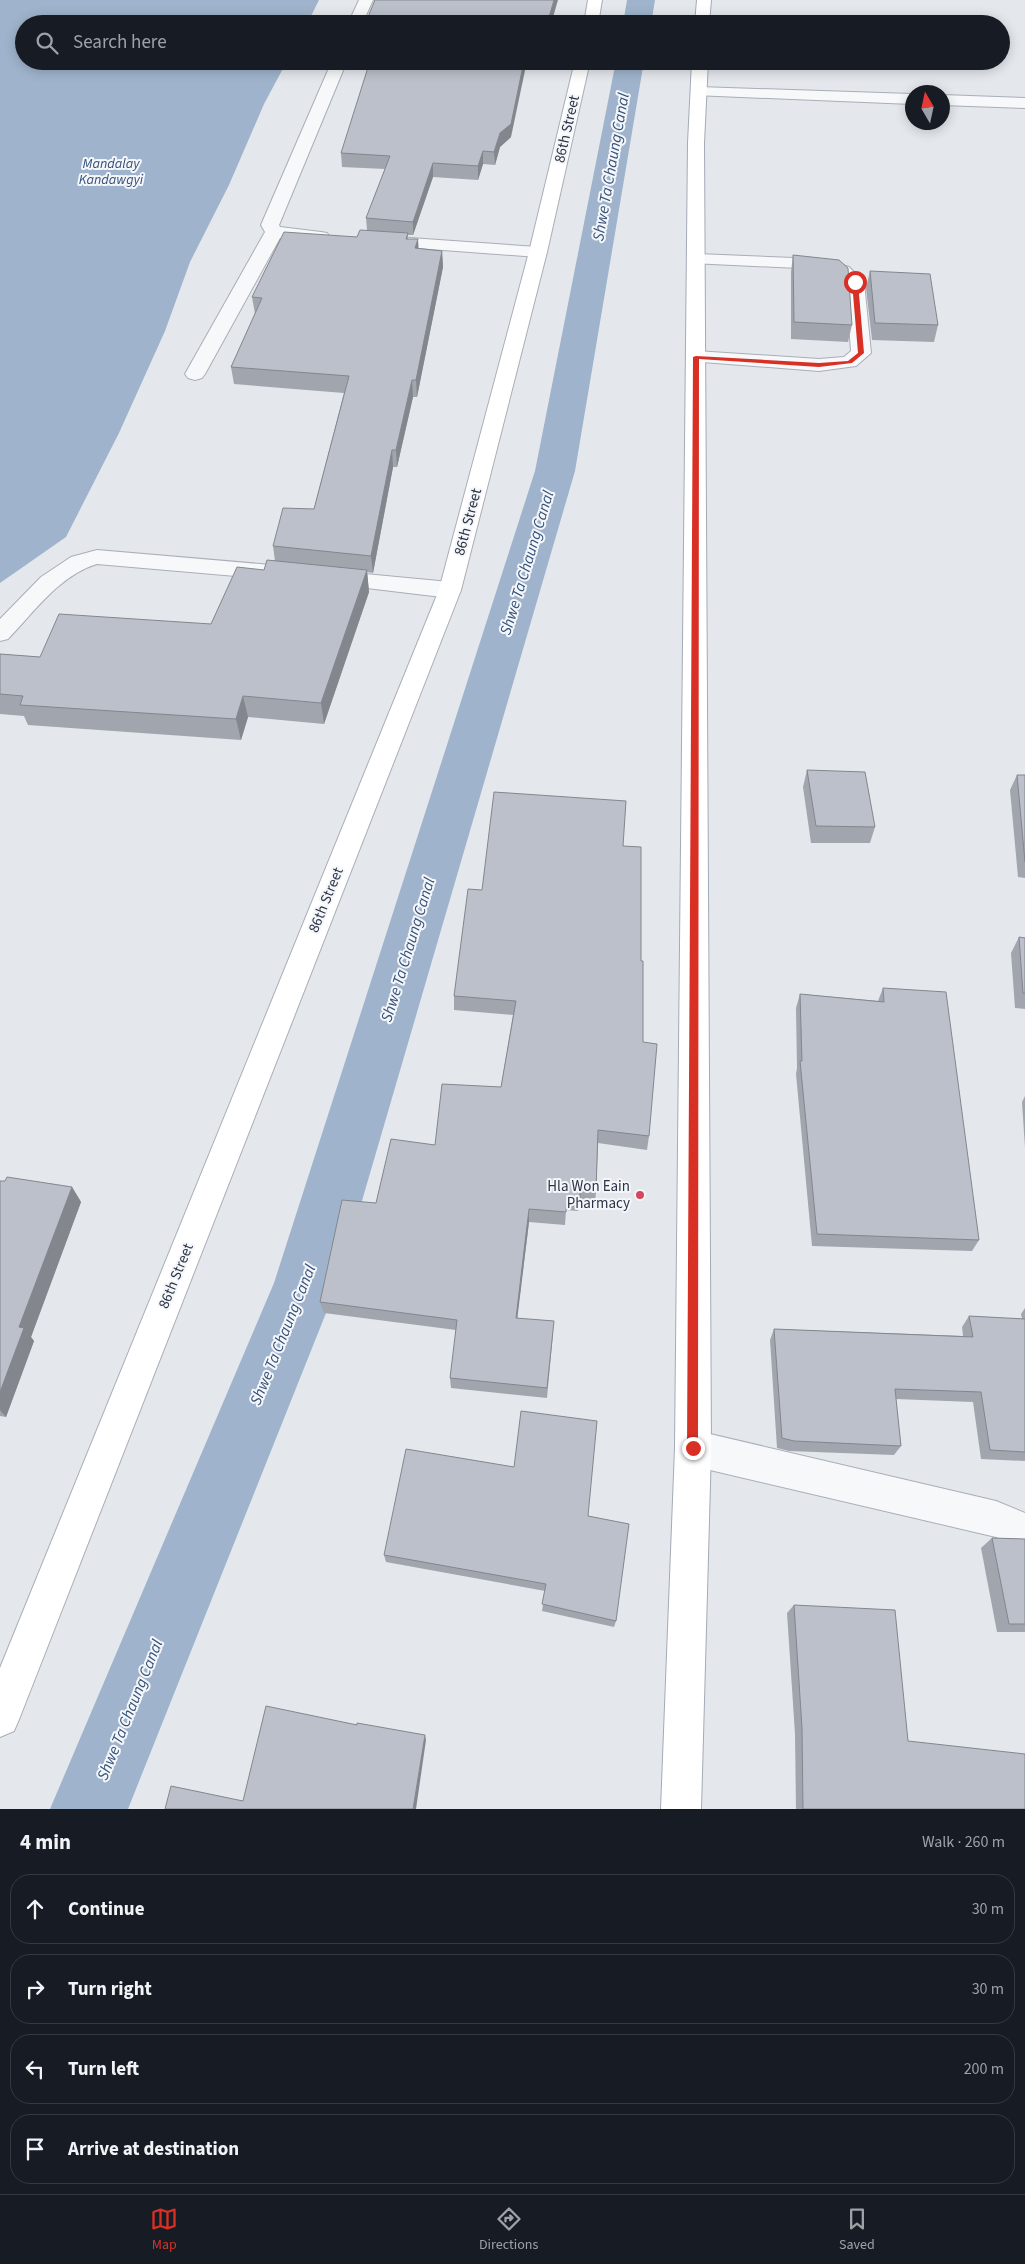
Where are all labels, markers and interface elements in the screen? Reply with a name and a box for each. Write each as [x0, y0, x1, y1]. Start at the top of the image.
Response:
search box [15, 15, 1010, 70]
icon: search [33, 29, 61, 57]
text: Search here [73, 29, 167, 56]
north arrow [905, 85, 950, 130]
water label: Shwe Ta Chaung Canal [587, 91, 635, 243]
street label: 86th Street [549, 93, 585, 165]
water label: Mandalay Kandawgyi [79, 154, 144, 190]
route start [844, 271, 867, 294]
street label: 86th Street [449, 486, 487, 558]
water label: Shwe Ta Chaung Canal [495, 488, 559, 638]
street label: 86th Street [303, 864, 349, 936]
water label: Shwe Ta Chaung Canal [376, 875, 440, 1025]
place label: Hla Won Eain Pharmacy [547, 1176, 630, 1214]
marker: Hla Won Eain Pharmacy [634, 1189, 646, 1201]
street label: 86th Street [153, 1240, 199, 1312]
water label: Shwe Ta Chaung Canal [245, 1261, 321, 1409]
route end [682, 1437, 705, 1460]
water label: Shwe Ta Chaung Canal [92, 1636, 168, 1784]
text: 4 min [20, 1827, 71, 1857]
text: Walk · 260 m [922, 1831, 1005, 1853]
icon: ahead [21, 1895, 49, 1923]
text: Continue [68, 1896, 145, 1923]
text: 30 m [972, 1898, 1004, 1920]
icon: right [21, 1975, 49, 2003]
text: Turn right [68, 1976, 152, 2003]
text: 30 m [972, 1978, 1004, 2000]
icon: left [21, 2055, 49, 2083]
text: Turn left [68, 2056, 139, 2083]
text: 200 m [964, 2058, 1004, 2080]
icon: arrive [21, 2135, 49, 2163]
text: Arrive at destination [68, 2136, 239, 2163]
tab: Map [150, 2205, 178, 2255]
tab: Directions [479, 2205, 538, 2255]
tab: Saved [839, 2205, 875, 2255]

